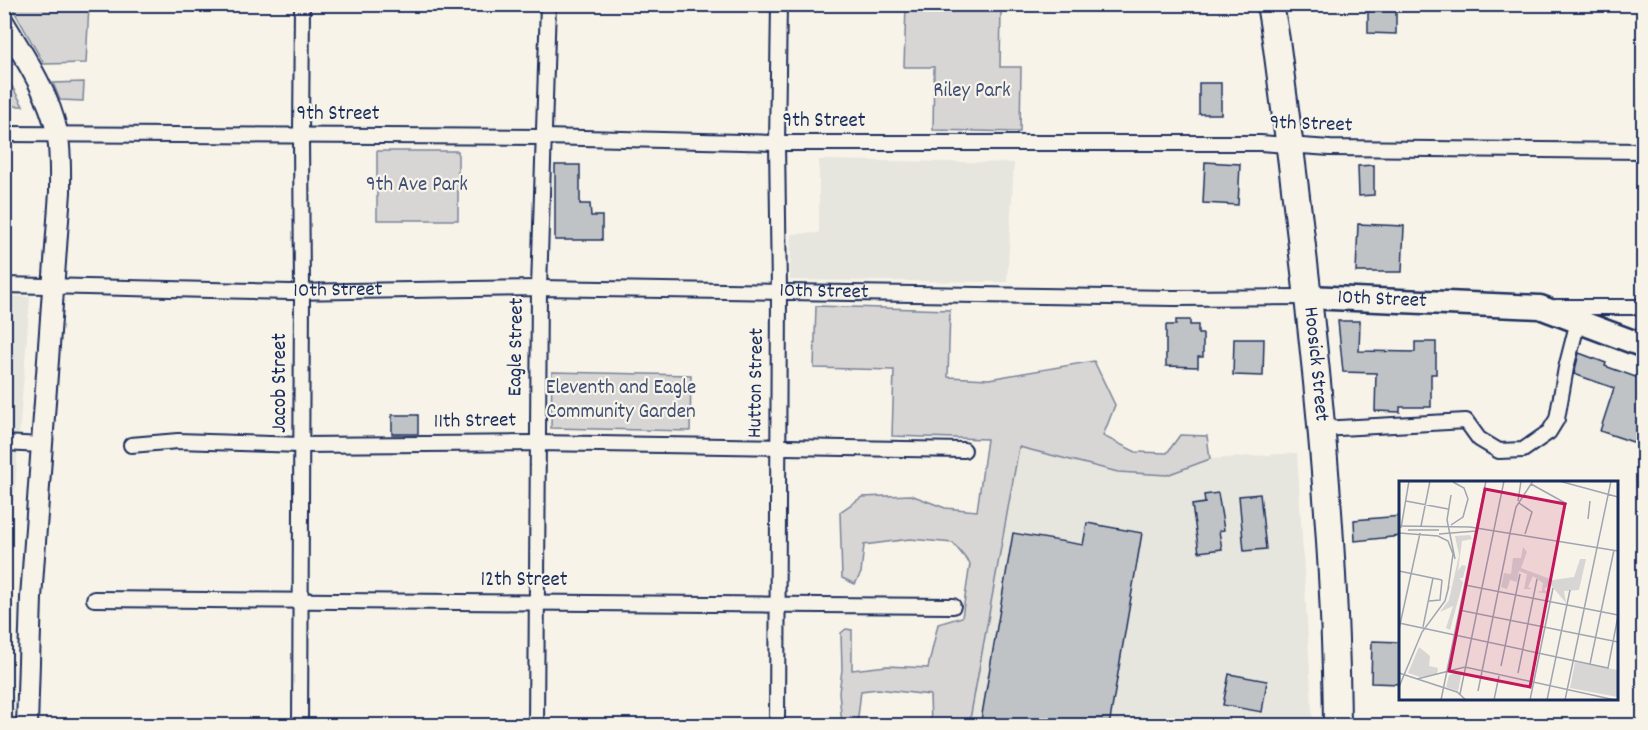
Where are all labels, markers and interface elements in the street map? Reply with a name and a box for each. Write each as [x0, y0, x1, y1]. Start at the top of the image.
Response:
park label: Riley Park [933, 77, 1011, 107]
street label: 9th Street [297, 100, 380, 130]
street label: 9th Street [783, 107, 866, 137]
street label: 9th Street [1269, 109, 1353, 141]
park label: 9th Ave Park [366, 171, 468, 201]
street label: 10th Street [293, 276, 383, 307]
street label: 10th Street [779, 277, 869, 308]
street label: 10th Street [1337, 283, 1427, 317]
street label: Eagle Street [501, 297, 533, 397]
street label: Hoosick Street [1294, 305, 1336, 423]
street label: Hutton Street [741, 327, 773, 438]
street label: Jacob Street [266, 333, 296, 433]
park label: Eleventh and Eagle Community Garden [546, 374, 696, 428]
street label: 11th Street [434, 406, 517, 438]
inset map [1399, 481, 1618, 700]
street label: 12th Street [481, 566, 568, 596]

